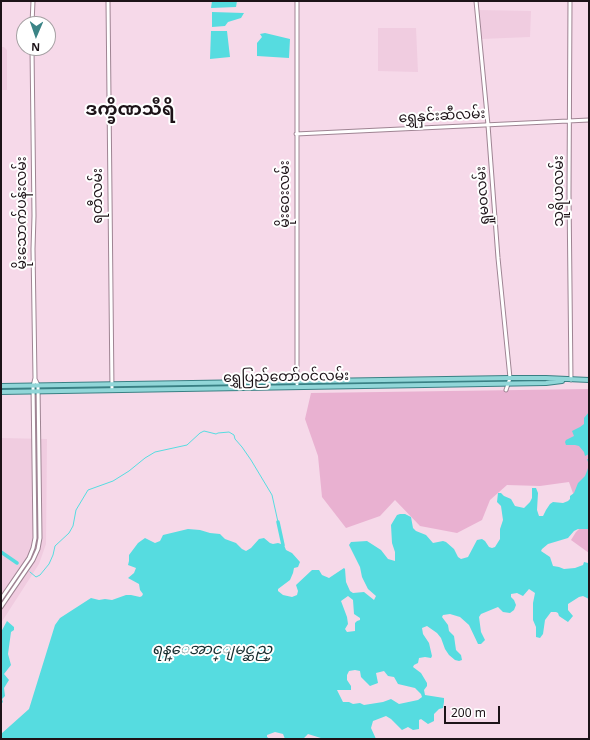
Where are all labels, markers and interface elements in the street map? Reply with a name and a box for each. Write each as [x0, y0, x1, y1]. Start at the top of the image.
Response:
north arrow [16, 16, 56, 56]
text: N [31, 40, 40, 55]
district label: ဒက္ခိဏသီရိ [86, 99, 174, 121]
street label: ရွှေနှင်းဆီလမ်း [398, 105, 486, 127]
street label: သူရိယလမ်း [551, 155, 567, 227]
street label: မိုးသောက်ပန်းလမ်း [14, 156, 30, 270]
street label: မိုးဝေးလမ်း [277, 160, 293, 228]
street label: ရှုမဝလမ်း [473, 166, 493, 226]
street label: ရတီလမ်း [90, 168, 106, 224]
street label: ရွှေပြည်တော်ဝင်လမ်း [223, 368, 349, 386]
water label: ရန္ေအာင္ျမင္ဆည္ [152, 641, 272, 659]
scale bar [446, 698, 502, 724]
text: 200 m [451, 704, 486, 721]

